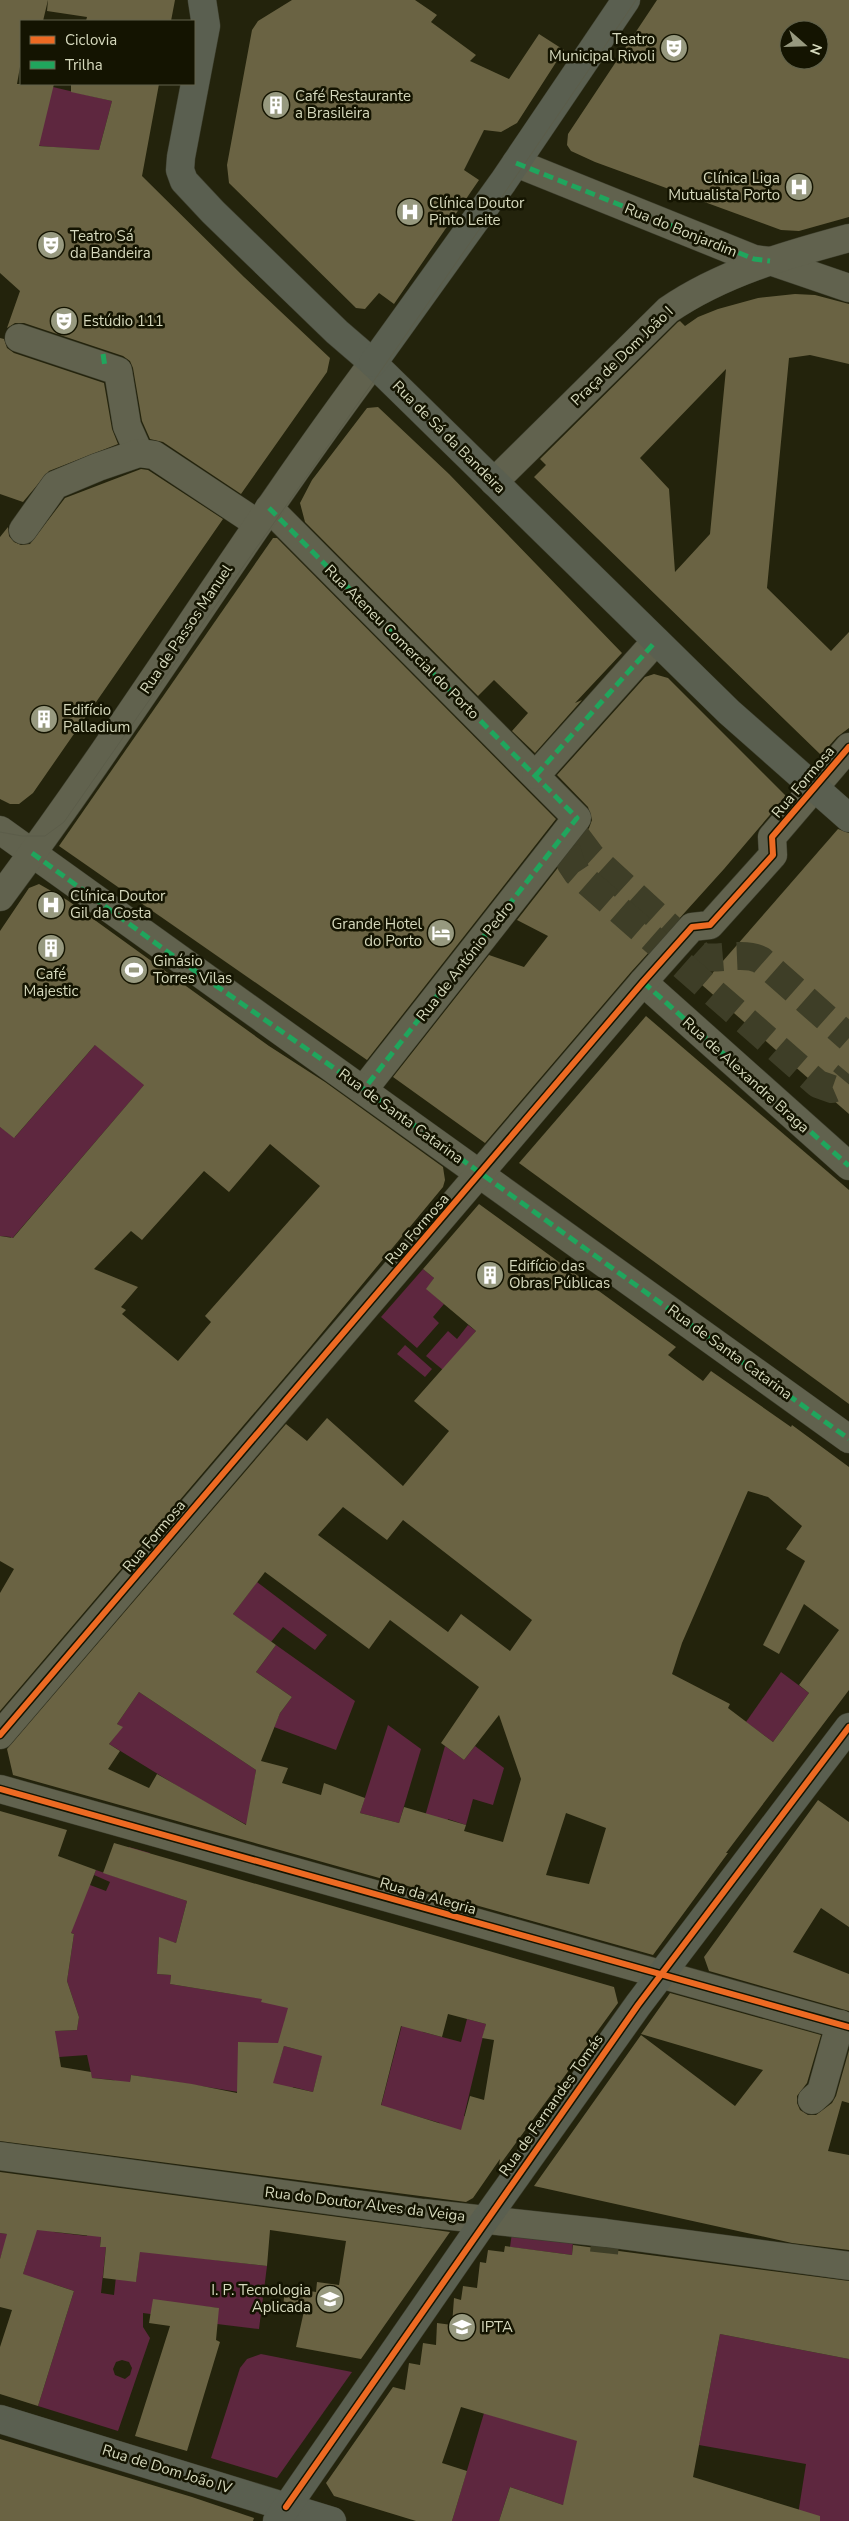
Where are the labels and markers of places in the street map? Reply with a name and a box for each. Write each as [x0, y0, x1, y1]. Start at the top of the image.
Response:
place label: Teatro Municipal Rivoli [549, 29, 655, 66]
theatre icon: Teatro Municipal Rivoli [659, 33, 689, 63]
place label: Café Restaurante a Brasileira [295, 86, 411, 123]
building icon: Café Restaurante a Brasileira [261, 90, 291, 120]
place label: Clínica Liga Mutualista Porto [668, 168, 780, 205]
hospital icon: Clínica Liga Mutualista Porto [784, 172, 814, 202]
place label: Clínica Doutor Pinto Leite [429, 193, 525, 230]
hospital icon: Clínica Doutor Pinto Leite [395, 197, 425, 227]
place label: Teatro Sá da Bandeira [70, 226, 151, 263]
theatre icon: Teatro Sá da Bandeira [36, 230, 66, 260]
theatre icon: Estúdio 111 [49, 306, 79, 336]
place label: Estúdio 111 [83, 311, 164, 331]
place label: Edifício Palladium [63, 700, 130, 737]
building icon: Edifício Palladium [29, 704, 59, 734]
place label: Clínica Doutor Gil da Costa [70, 886, 166, 923]
hospital icon: Clínica Doutor Gil da Costa [36, 890, 66, 920]
place label: Grande Hotel do Porto [331, 914, 423, 951]
hotel icon: Grande Hotel do Porto [426, 918, 456, 948]
building icon: Café Majestic [36, 933, 66, 963]
place label: Ginásio Torres Vilas [153, 951, 232, 988]
sports icon: Ginásio Torres Vilas [119, 955, 149, 985]
place label: Café Majestic [23, 964, 79, 1001]
place label: Edifício das Obras Públicas [509, 1256, 610, 1293]
building icon: Edifício das Obras Públicas [475, 1260, 505, 1290]
place label: I. P. Tecnologia Aplicada [211, 2280, 311, 2317]
school or university icon: I. P. Tecnologia Aplicada [315, 2284, 345, 2314]
school or university icon: IPTA [447, 2312, 477, 2342]
place label: IPTA [481, 2317, 513, 2337]

